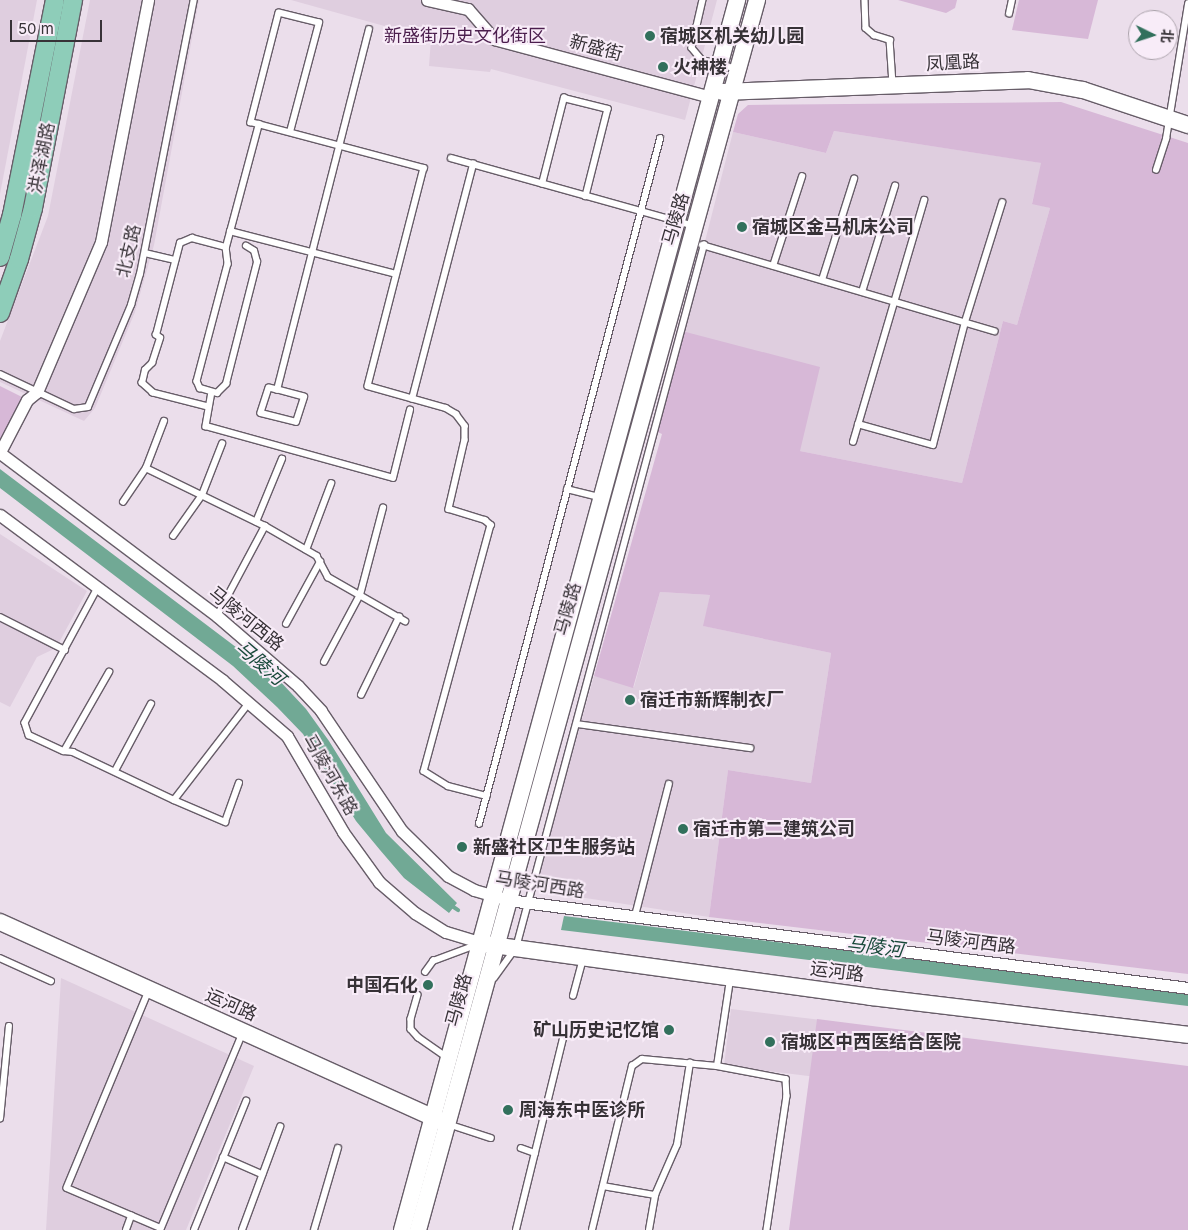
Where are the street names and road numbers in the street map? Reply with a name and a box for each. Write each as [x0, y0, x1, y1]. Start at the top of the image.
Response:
street label: 新盛街 [567, 31, 625, 65]
street label: 凤凰路 [925, 51, 981, 75]
street label: 洪泽湖路 [25, 121, 59, 195]
street label: 马陵路 [658, 190, 694, 248]
street label: 北支路 [112, 222, 146, 280]
street label: 马陵路 [550, 580, 586, 638]
street label: 马陵河西路 [204, 582, 288, 656]
street label: 马陵河东路 [298, 731, 362, 819]
street label: 马陵河西路 [494, 867, 586, 903]
street label: 马陵河西路 [925, 926, 1017, 958]
street label: 运河路 [809, 958, 865, 986]
street label: 马陵路 [442, 971, 476, 1029]
street label: 运河路 [202, 984, 260, 1026]

